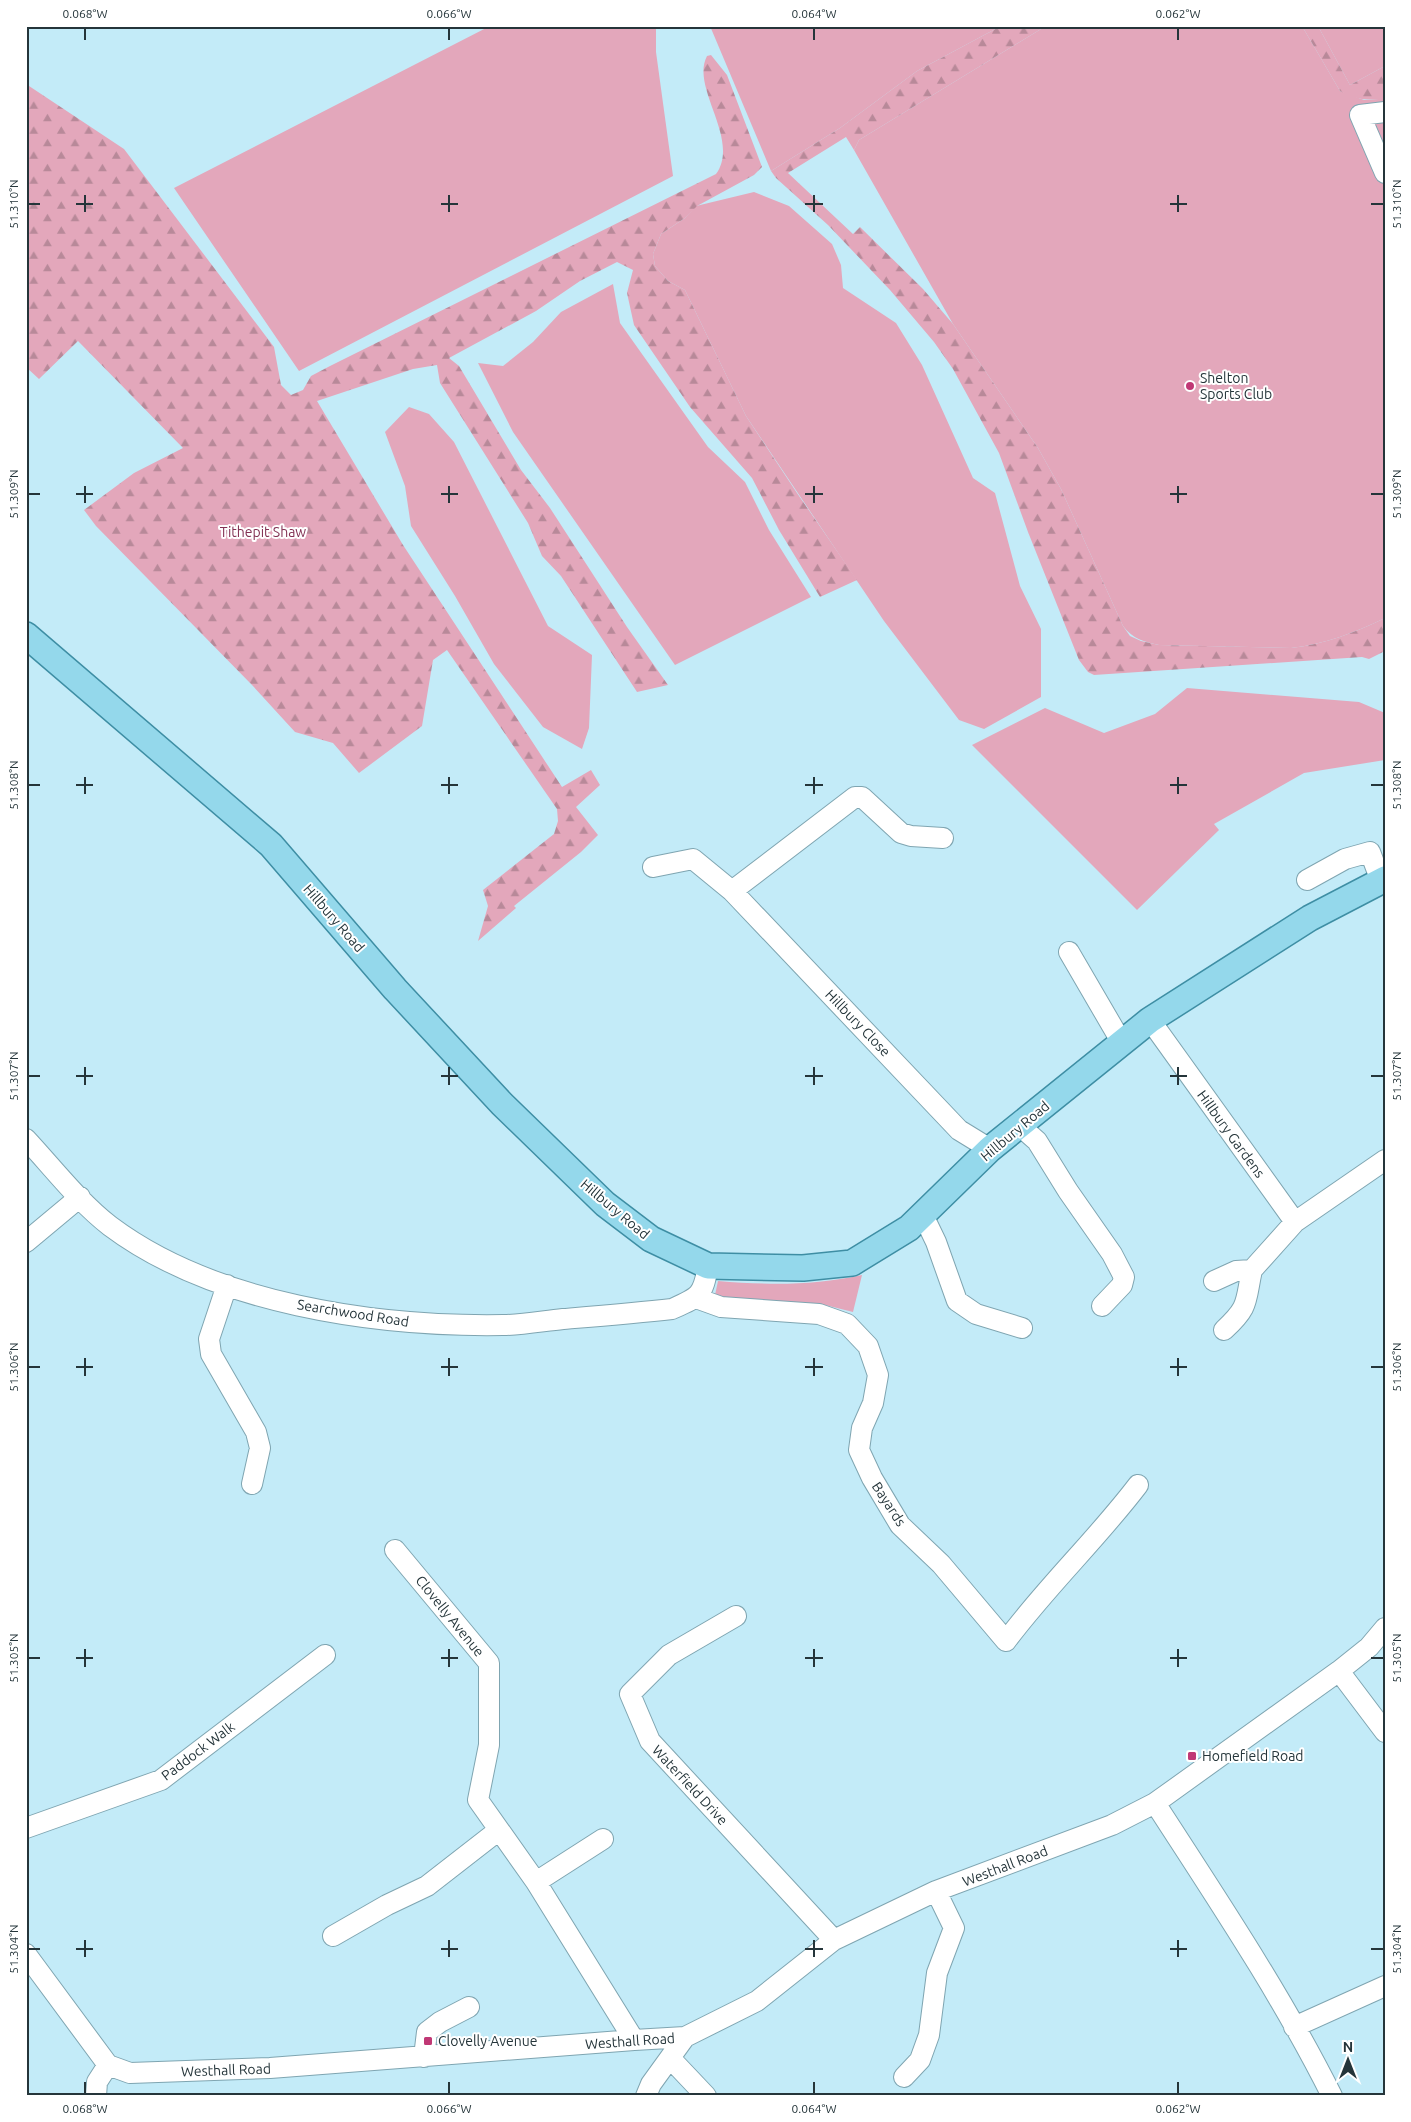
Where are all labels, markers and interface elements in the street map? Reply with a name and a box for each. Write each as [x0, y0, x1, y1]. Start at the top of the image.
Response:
text: 0.068°W [63, 7, 108, 20]
text: 0.066°W [427, 7, 472, 20]
text: 0.064°W [792, 7, 837, 20]
text: 0.062°W [1156, 7, 1201, 20]
text: 51.310°N [7, 179, 20, 229]
text: 51.310°N [1390, 179, 1403, 229]
place label: Shelton Sports Club [1200, 370, 1272, 402]
marker: Shelton Sports Club [1184, 380, 1196, 392]
text: 51.309°N [7, 469, 20, 519]
text: 51.309°N [1390, 469, 1403, 519]
park label: Tithepit Shaw [220, 524, 306, 540]
text: 51.308°N [7, 760, 20, 810]
text: 51.308°N [1390, 760, 1403, 810]
street label: Hillbury Road [300, 881, 368, 955]
street label: Hillbury Close [822, 986, 894, 1060]
text: 51.307°N [7, 1051, 20, 1101]
text: 51.307°N [1390, 1051, 1403, 1101]
street label: Hillbury Gardens [1194, 1087, 1268, 1181]
street label: Hillbury Road [977, 1098, 1053, 1164]
street label: Hillbury Road [577, 1176, 653, 1242]
street label: Searchwood Road [296, 1296, 410, 1330]
text: 51.306°N [7, 1342, 20, 1392]
text: 51.306°N [1390, 1342, 1403, 1392]
street label: Bayards [869, 1479, 909, 1529]
street label: Clovelly Avenue [413, 1572, 487, 1660]
text: 51.305°N [7, 1633, 20, 1683]
text: 51.305°N [1390, 1633, 1403, 1683]
street label: Paddock Walk [158, 1718, 238, 1784]
street label: Waterfield Drive [649, 1742, 731, 1828]
place label: Homefield Road [1202, 1748, 1304, 1764]
marker: Homefield Road [1186, 1750, 1198, 1762]
street label: Westhall Road [960, 1842, 1050, 1890]
text: 51.304°N [7, 1924, 20, 1974]
text: 51.304°N [1390, 1924, 1403, 1974]
street label: Westhall Road [585, 2030, 675, 2052]
place label: Clovelly Avenue [438, 2033, 537, 2049]
north arrow [1324, 2034, 1374, 2084]
marker: Clovelly Avenue [422, 2035, 434, 2047]
text: N [1343, 2039, 1353, 2055]
street label: Westhall Road [181, 2060, 271, 2080]
text: 0.068°W [63, 2102, 108, 2115]
text: 0.066°W [427, 2102, 472, 2115]
text: 0.064°W [792, 2102, 837, 2115]
text: 0.062°W [1156, 2102, 1201, 2115]

